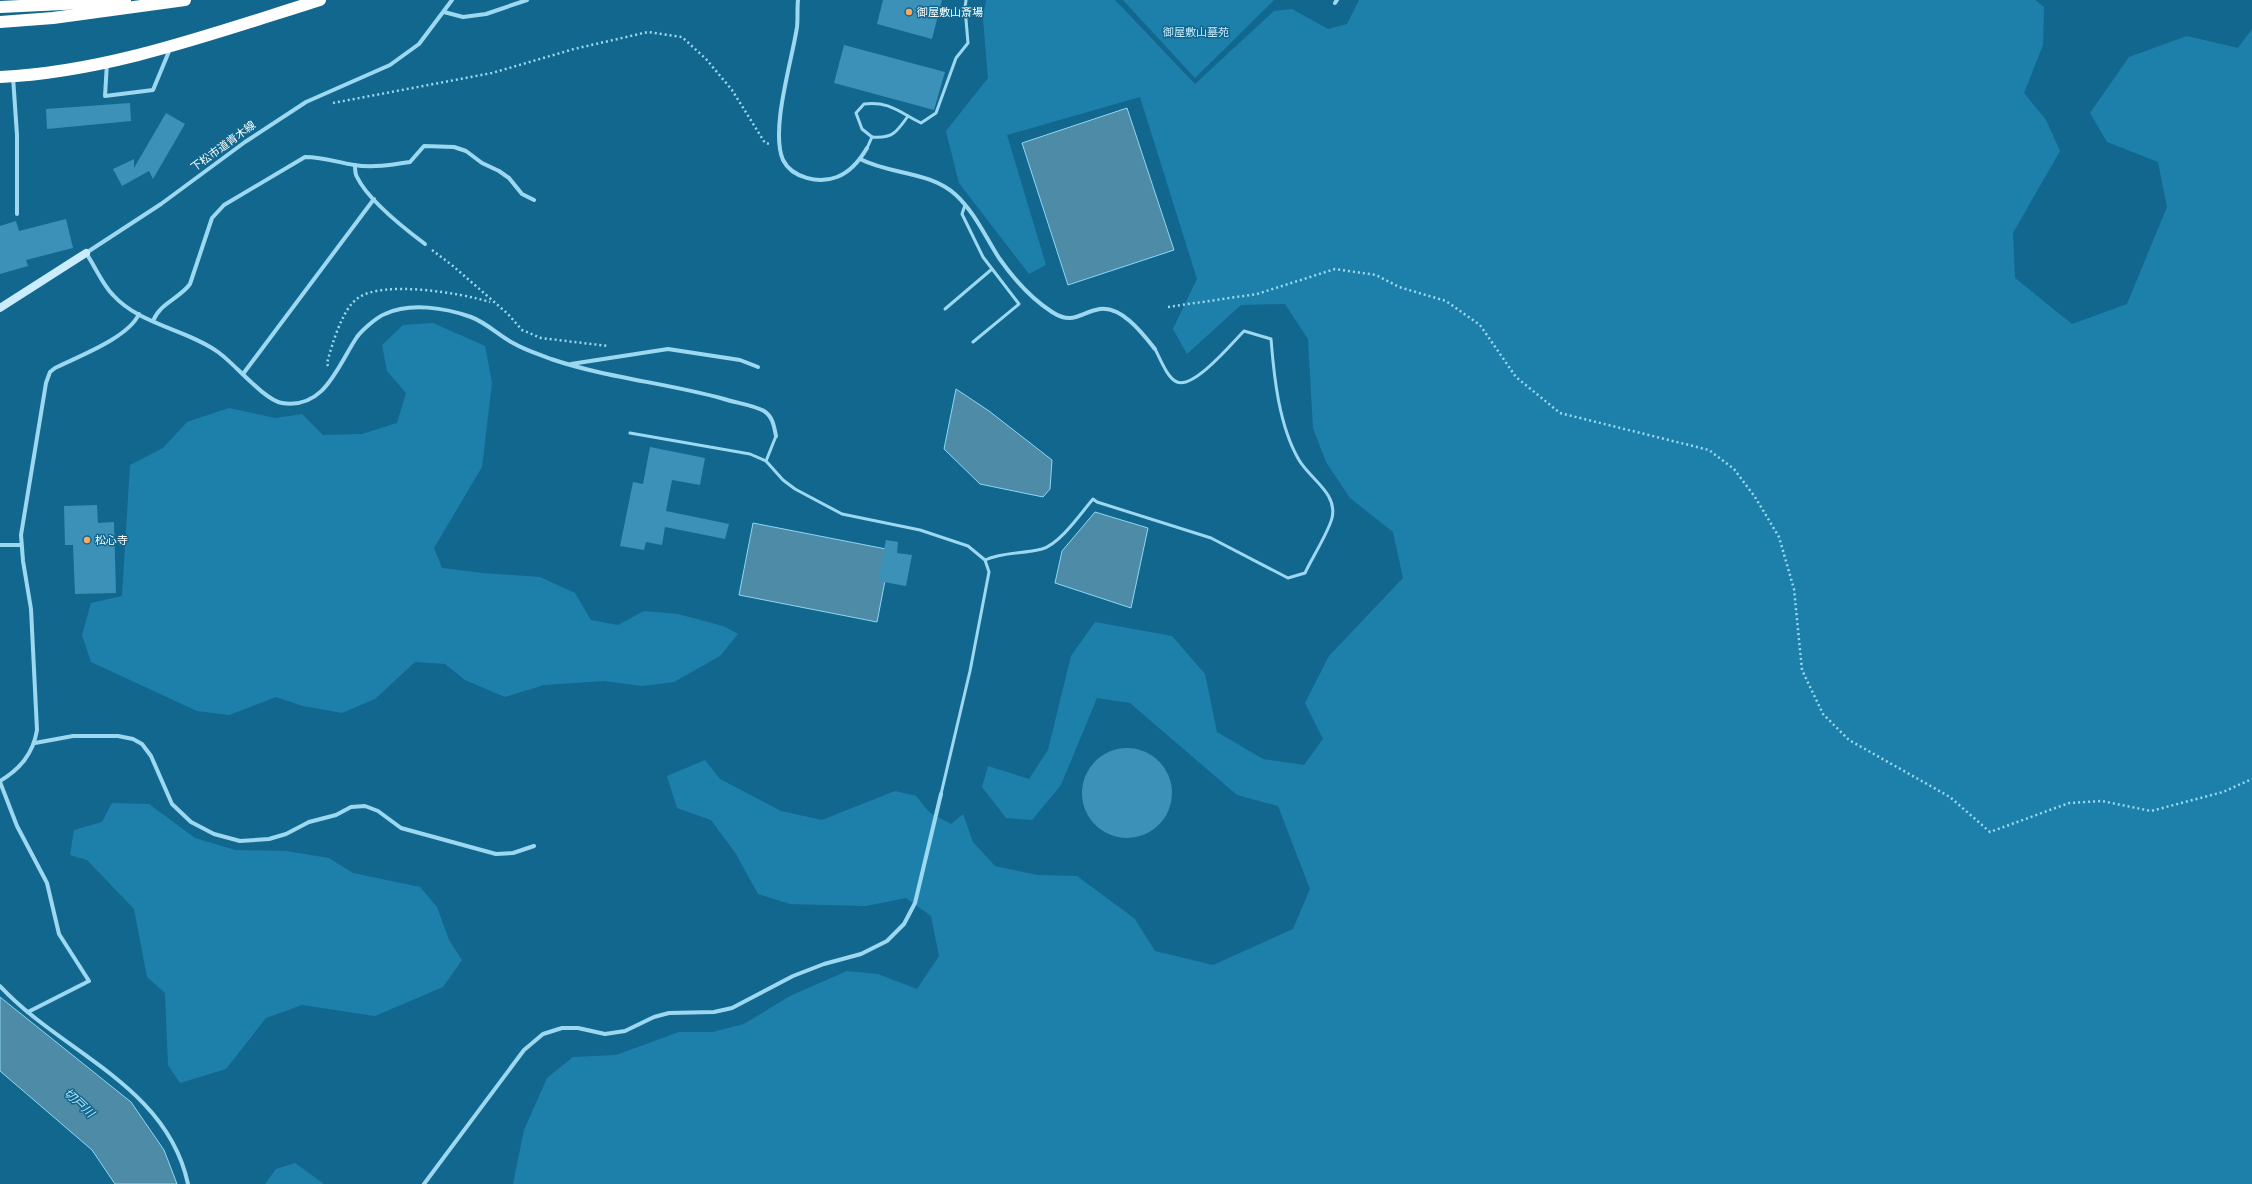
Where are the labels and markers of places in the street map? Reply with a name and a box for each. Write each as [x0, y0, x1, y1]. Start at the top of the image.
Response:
place label: 御屋敷山斎場 [916, 6, 983, 18]
marker: 御屋敷山斎場 [904, 7, 914, 17]
place label: 松心寺 [95, 534, 128, 546]
marker: 松心寺 [82, 535, 92, 545]

